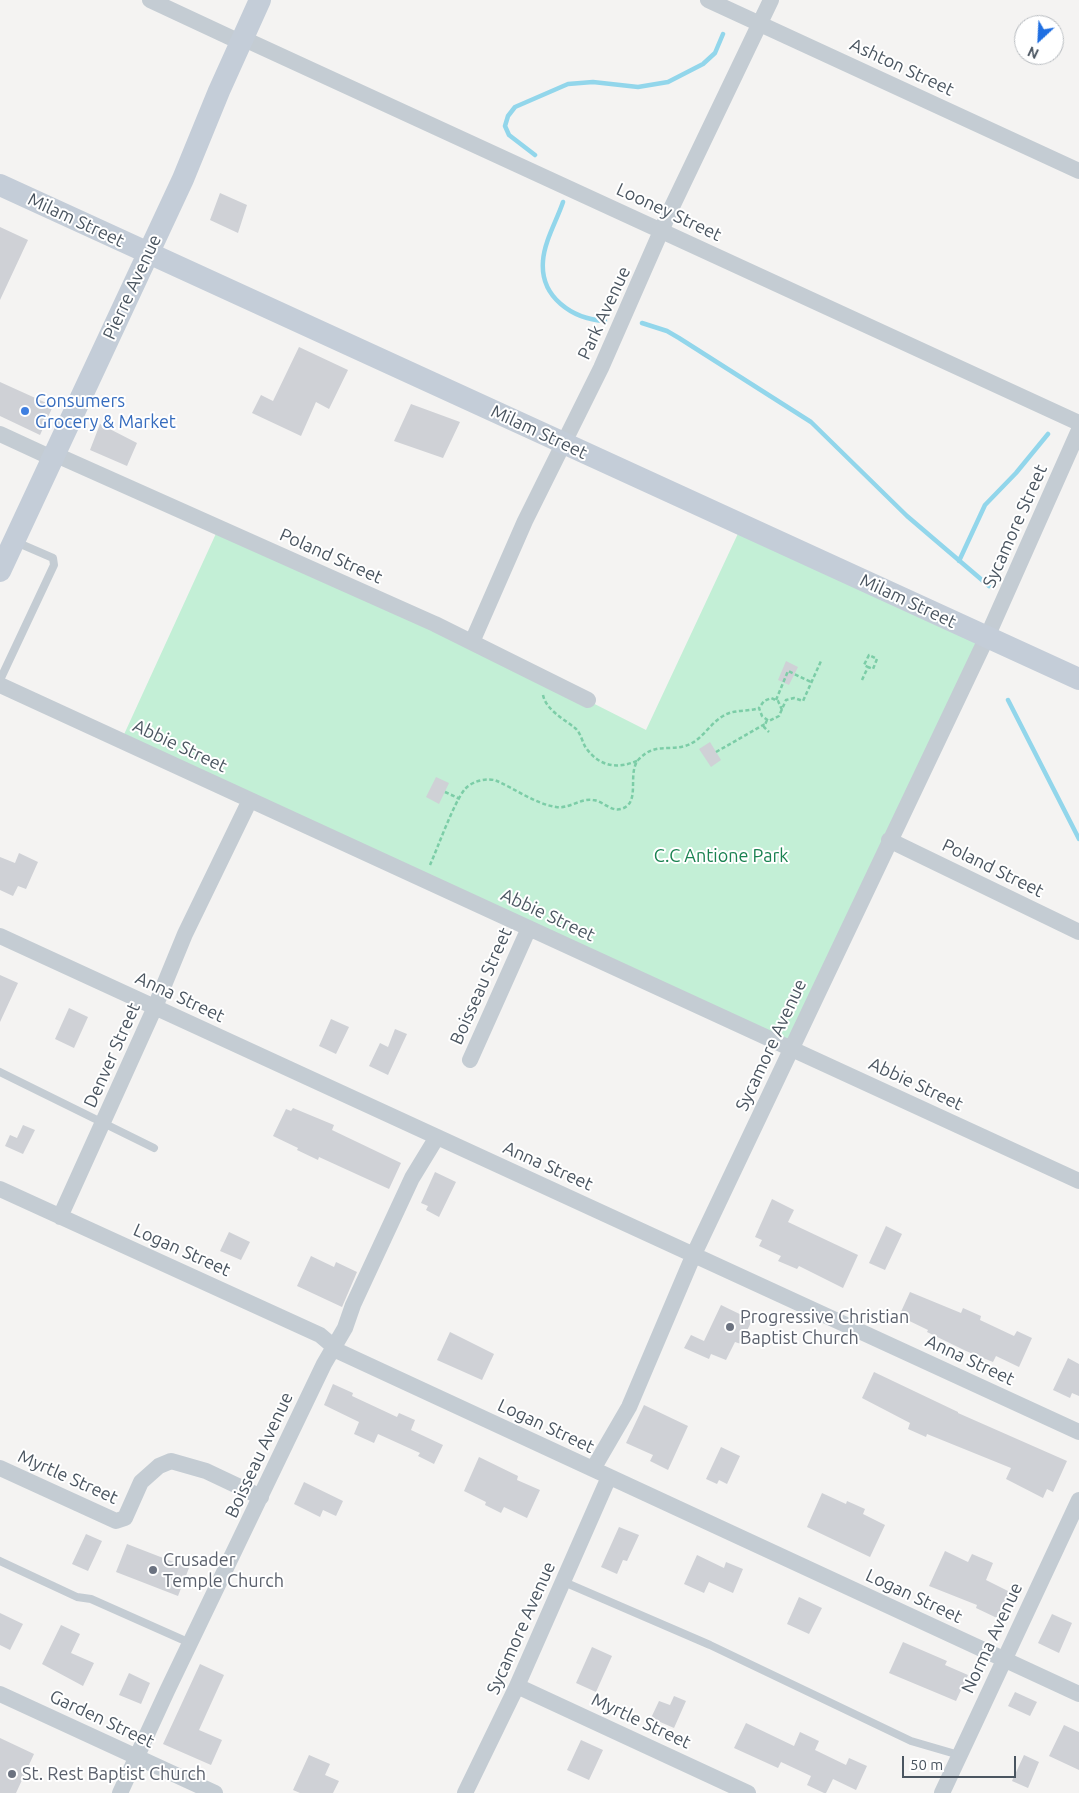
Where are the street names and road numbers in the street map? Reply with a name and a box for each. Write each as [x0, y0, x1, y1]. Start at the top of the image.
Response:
street label: Ashton Street [847, 33, 957, 101]
street label: Looney Street [613, 178, 725, 246]
street label: Milam Street [24, 188, 128, 252]
street label: Pierre Avenue [98, 231, 166, 343]
street label: Park Avenue [573, 263, 635, 363]
street label: Milam Street [487, 400, 591, 464]
street label: Sycamore Street [978, 461, 1052, 591]
street label: Poland Street [276, 524, 386, 588]
street label: Milam Street [856, 569, 960, 633]
street label: Abbie Street [129, 715, 231, 777]
street label: Poland Street [939, 834, 1047, 902]
street label: Abbie Street [497, 884, 599, 946]
street label: Boisseau Street [446, 924, 516, 1048]
street label: Anna Street [132, 967, 228, 1027]
street label: Sycamore Avenue [731, 976, 811, 1114]
street label: Denver Street [79, 999, 145, 1111]
street label: Abbie Street [865, 1053, 967, 1115]
street label: Anna Street [500, 1137, 596, 1195]
street label: Logan Street [130, 1219, 234, 1281]
street label: Anna Street [922, 1330, 1018, 1390]
street label: Boisseau Avenue [220, 1389, 298, 1521]
street label: Logan Street [494, 1394, 598, 1458]
street label: Myrtle Street [15, 1445, 121, 1509]
street label: Sycamore Avenue [482, 1558, 560, 1698]
street label: Logan Street [862, 1564, 966, 1628]
street label: Norma Avenue [957, 1579, 1027, 1697]
street label: Garden Street [46, 1685, 158, 1753]
street label: Myrtle Street [588, 1689, 694, 1753]

